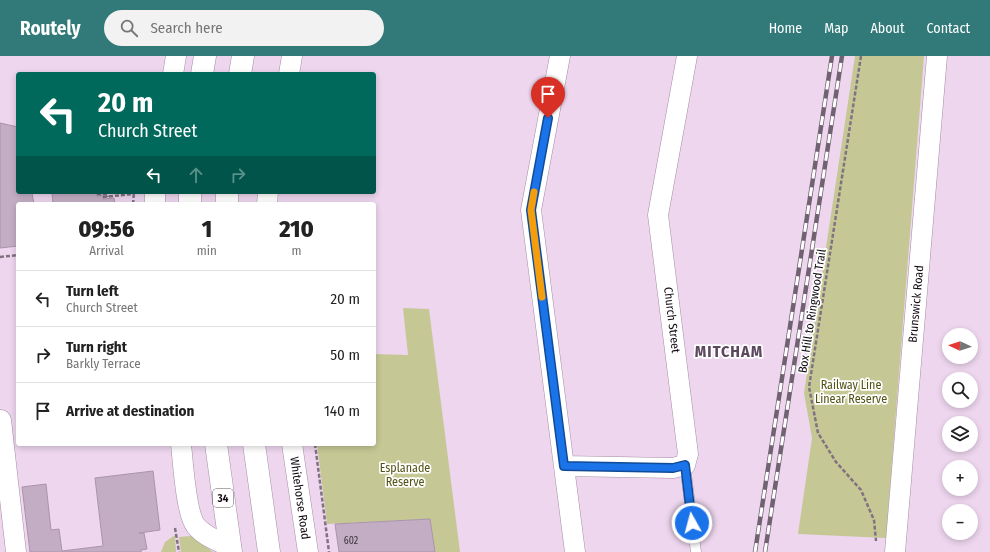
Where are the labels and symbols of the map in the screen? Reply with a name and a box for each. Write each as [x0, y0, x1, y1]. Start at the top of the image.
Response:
pin [531, 77, 565, 118]
street label: Box Hill to Ringwood Trail [795, 248, 829, 374]
street label: Brunswick Road [906, 265, 926, 343]
street label: Church Street [661, 286, 683, 354]
north arrow [942, 328, 978, 364]
district label: MITCHAM [695, 342, 763, 361]
park label: Railway Line Linear Reserve [815, 378, 887, 406]
street label: Whitehorse Road [287, 456, 313, 540]
park label: Esplanade Reserve [380, 461, 430, 489]
road number: 34 [213, 489, 233, 507]
position arrow [671, 502, 713, 544]
house number: 602 [344, 535, 359, 547]

